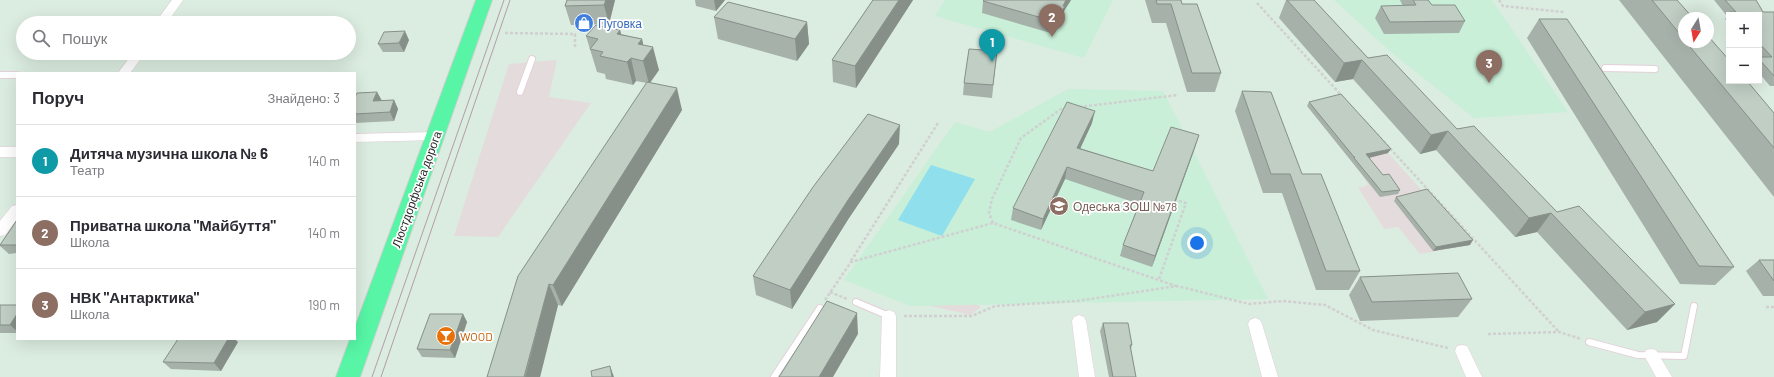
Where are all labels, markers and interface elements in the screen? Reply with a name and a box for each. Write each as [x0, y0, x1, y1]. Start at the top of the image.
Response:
pin: 2 [1039, 4, 1065, 37]
shop icon: Пуговка [573, 12, 595, 34]
north arrow [1678, 12, 1714, 48]
map controls [1726, 12, 1762, 84]
button: + [1726, 12, 1762, 48]
search box [16, 16, 356, 60]
place label: Пуговка [598, 16, 642, 31]
icon: search [30, 27, 52, 49]
text: Пошук [62, 29, 107, 47]
pin: 1 [979, 29, 1005, 62]
button: − [1726, 48, 1762, 84]
pin: 3 [1476, 50, 1502, 83]
text: Поруч [32, 87, 84, 107]
text: Знайдено: 3 [268, 90, 340, 106]
street label: Люстдорфська дорога [388, 129, 445, 249]
text: Дитяча музична школа № 6 [70, 144, 268, 162]
text: 1 [43, 153, 47, 169]
text: 140 m [308, 153, 340, 169]
text: Театр [70, 162, 105, 178]
school or university icon: Одеська ЗОШ №78 [1048, 195, 1070, 217]
place label: Одеська ЗОШ №78 [1073, 199, 1177, 214]
text: Приватна школа "Майбуття" [70, 216, 276, 234]
text: 2 [41, 225, 49, 241]
text: 140 m [308, 225, 340, 241]
your location [1187, 233, 1207, 253]
text: Школа [70, 234, 110, 250]
text: НВК "Антарктика" [70, 288, 199, 306]
text: 3 [41, 297, 49, 313]
text: 190 m [308, 297, 340, 313]
text: Школа [70, 306, 110, 322]
bar icon: WOOD [435, 325, 457, 347]
place label: WOOD [460, 329, 493, 343]

